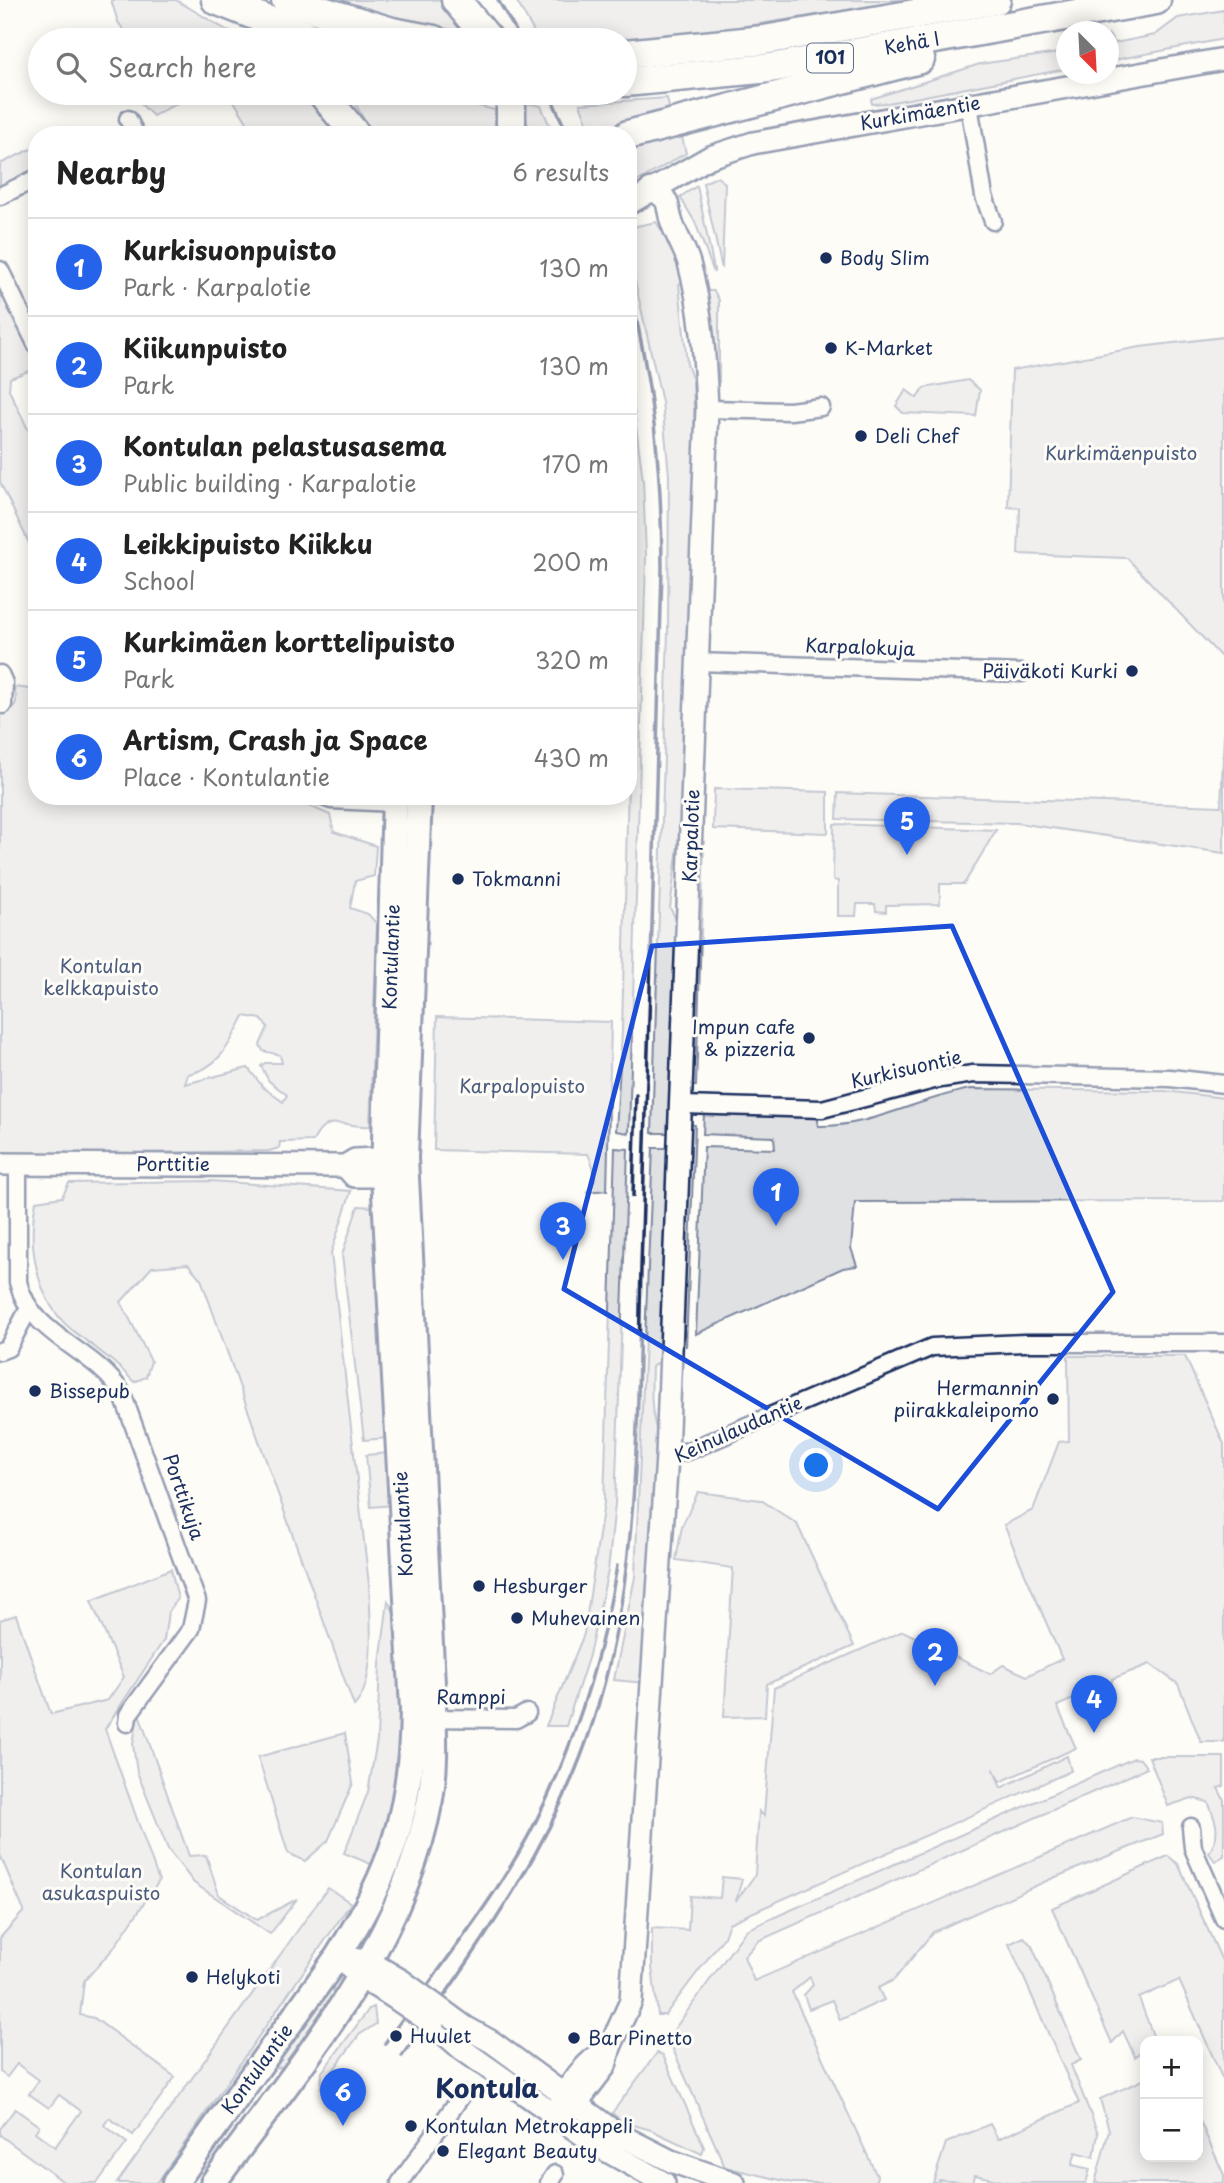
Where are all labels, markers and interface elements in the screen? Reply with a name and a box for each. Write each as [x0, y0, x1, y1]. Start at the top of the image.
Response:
north arrow [1056, 21, 1119, 84]
street label: Kehä I [882, 23, 942, 61]
search box [28, 28, 637, 105]
road number: 101 [807, 44, 853, 72]
text: Search here [108, 47, 257, 86]
icon: search [52, 48, 90, 86]
street label: Kurkimäentie [857, 88, 982, 136]
text: Nearby [56, 149, 166, 194]
text: 6 results [513, 154, 609, 189]
text: Kurkisuonpuisto [123, 230, 336, 269]
place label: Body Slim [840, 243, 930, 271]
text: 1 [74, 250, 85, 285]
text: 130 m [539, 250, 609, 285]
marker: Body Slim [818, 250, 834, 266]
text: Park · Karpalotie [123, 269, 311, 304]
text: Kiikunpuisto [123, 328, 287, 367]
place label: K-Market [845, 333, 933, 361]
marker: K-Market [823, 340, 839, 356]
text: 2 [71, 348, 87, 383]
text: 130 m [539, 348, 609, 383]
text: Park [123, 367, 174, 402]
place label: Deli Chef [875, 421, 960, 449]
text: Kontulan pelastusasema [123, 426, 446, 465]
marker: Deli Chef [853, 428, 869, 444]
park label: Kurkimäenpuisto [1045, 438, 1197, 466]
text: 3 [71, 446, 87, 481]
text: 170 m [542, 446, 609, 481]
text: Public building · Karpalotie [123, 465, 416, 500]
text: Leikkipuisto Kiikku [123, 524, 373, 563]
text: 4 [71, 544, 87, 579]
text: 200 m [532, 544, 609, 579]
text: School [123, 563, 195, 598]
text: Kurkimäen korttelipuisto [123, 622, 455, 661]
street label: Karpalokuja [804, 630, 916, 662]
text: 5 [72, 642, 86, 677]
text: 320 m [535, 642, 609, 677]
place label: Päiväkoti Kurki [982, 656, 1118, 684]
text: Park [123, 661, 174, 696]
marker: Päiväkoti Kurki [1124, 663, 1140, 679]
text: Artism, Crash ja Space [123, 720, 428, 759]
text: 6 [71, 740, 87, 775]
text: 430 m [534, 740, 609, 775]
text: Place · Kontulantie [123, 759, 330, 794]
street label: Karpalotie [674, 789, 706, 883]
pin: 5 [884, 797, 930, 855]
place label: Tokmanni [472, 864, 561, 892]
marker: Tokmanni [450, 871, 466, 887]
street label: Kontulantie [374, 904, 406, 1010]
park label: Kontulan kelkkapuisto [43, 951, 159, 1001]
place label: Impun cafe & pizzeria [692, 1012, 795, 1062]
marker: Impun cafe & pizzeria [801, 1030, 817, 1046]
street label: Kurkisuontie [848, 1042, 964, 1094]
park label: Karpalopuisto [459, 1071, 585, 1099]
street label: Porttitie [136, 1149, 210, 1177]
pin: 1 [753, 1168, 799, 1226]
pin: 3 [540, 1202, 586, 1260]
place label: Hermannin piirakkaleipomo [893, 1373, 1039, 1423]
place label: Bissepub [49, 1376, 130, 1404]
marker: Bissepub [27, 1383, 43, 1399]
street label: Keinulaudantie [669, 1387, 806, 1469]
marker: Hermannin piirakkaleipomo [1045, 1391, 1061, 1407]
your location [799, 1448, 833, 1482]
street label: Porttikuja [157, 1450, 213, 1544]
street label: Kontulantie [385, 1471, 419, 1578]
place label: Hesburger [493, 1571, 587, 1599]
marker: Hesburger [471, 1578, 487, 1594]
place label: Muhevainen [531, 1603, 640, 1631]
marker: Muhevainen [509, 1610, 525, 1626]
pin: 2 [912, 1628, 958, 1686]
pin: 4 [1071, 1675, 1117, 1733]
street label: Ramppi [436, 1682, 506, 1710]
park label: Kontulan asukaspuisto [42, 1856, 160, 1906]
place label: Helykoti [206, 1962, 280, 1990]
marker: Helykoti [184, 1969, 200, 1985]
street label: Kontulantie [214, 2017, 299, 2119]
place label: Huulet [410, 2021, 472, 2049]
place label: Bar Pinetto [588, 2023, 692, 2051]
marker: Huulet [388, 2028, 404, 2044]
marker: Bar Pinetto [566, 2030, 582, 2046]
map controls [1140, 2036, 1203, 2162]
button: + [1140, 2036, 1203, 2099]
pin: 6 [320, 2068, 366, 2126]
district label: Kontula [435, 2068, 539, 2107]
button: − [1140, 2099, 1203, 2162]
place label: Kontulan Metrokappeli [425, 2111, 633, 2139]
marker: Kontulan Metrokappeli [403, 2118, 419, 2134]
place label: Elegant Beauty [457, 2136, 598, 2164]
marker: Elegant Beauty [435, 2143, 451, 2159]

